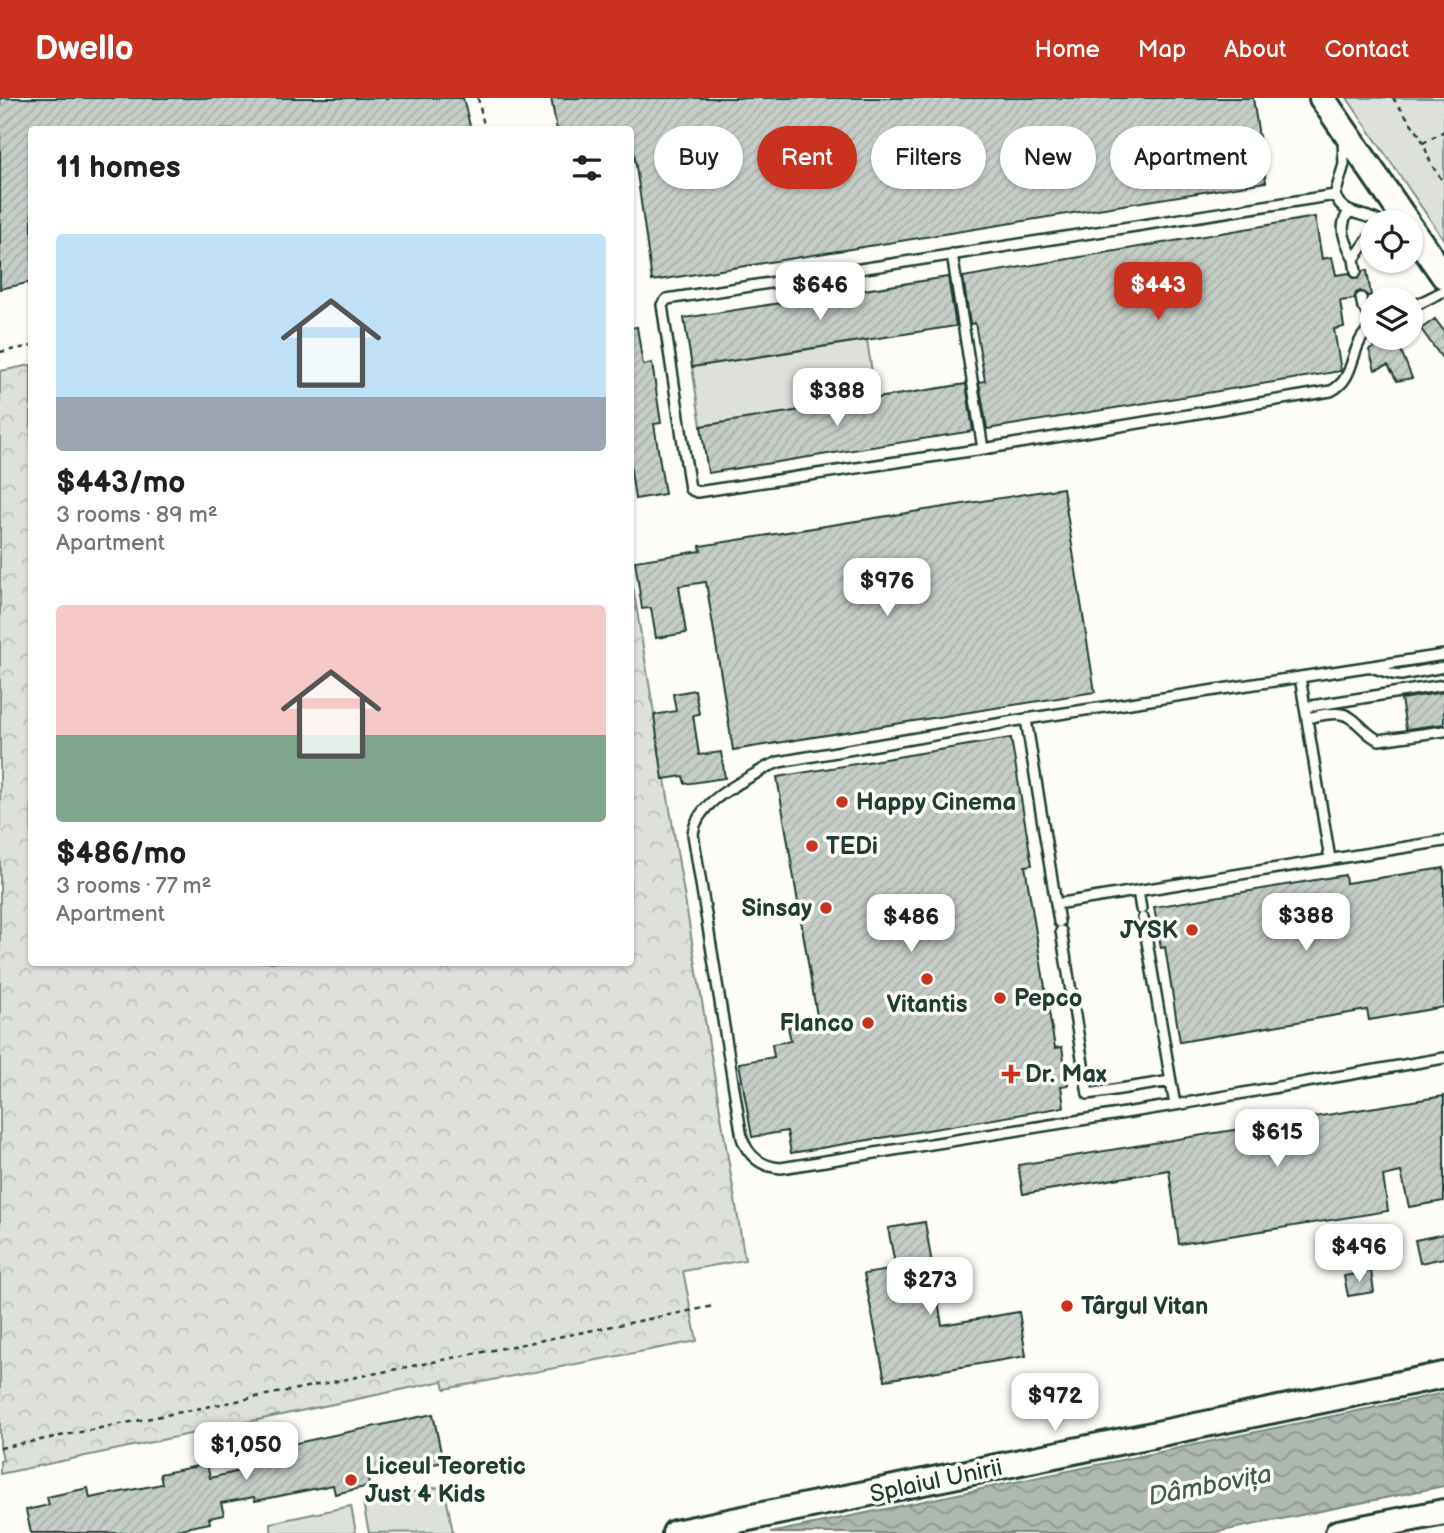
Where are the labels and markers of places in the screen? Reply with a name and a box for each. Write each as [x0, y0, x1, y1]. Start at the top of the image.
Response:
pin: $646 [779, 262, 861, 322]
pin: $443 [1117, 262, 1199, 322]
pin: $388 [796, 368, 878, 428]
pin: $976 [846, 559, 928, 618]
place label: Happy Cinema [856, 788, 1016, 817]
marker: Happy Cinema [834, 794, 850, 810]
place label: TEDi [826, 832, 878, 861]
marker: TEDi [804, 838, 820, 854]
place label: Sinsay [742, 894, 812, 923]
pin: $486 [870, 894, 952, 954]
pin: $388 [1265, 894, 1347, 953]
marker: Sinsay [818, 900, 834, 916]
place label: JYSK [1120, 916, 1178, 945]
marker: JYSK [1184, 922, 1200, 938]
marker: Vitantis [919, 971, 935, 987]
place label: Pepco [1014, 984, 1082, 1013]
place label: Vitantis [887, 990, 968, 1019]
marker: Pepco [992, 990, 1008, 1006]
place label: Flanco [780, 1009, 854, 1038]
marker: Flanco [860, 1015, 876, 1031]
place label: Dr. Max [1025, 1060, 1107, 1089]
marker: Dr. Max [1003, 1066, 1019, 1082]
pin: $615 [1236, 1110, 1318, 1169]
pin: $496 [1318, 1224, 1400, 1284]
pin: $273 [889, 1258, 971, 1317]
place label: Târgul Vitan [1081, 1292, 1208, 1321]
marker: Târgul Vitan [1059, 1298, 1075, 1314]
pin: $972 [1014, 1374, 1096, 1433]
pin: $1,050 [189, 1422, 303, 1482]
place label: Liceul Teoretic Just 4 Kids [365, 1452, 526, 1509]
marker: Liceul Teoretic Just 4 Kids [343, 1472, 359, 1488]

